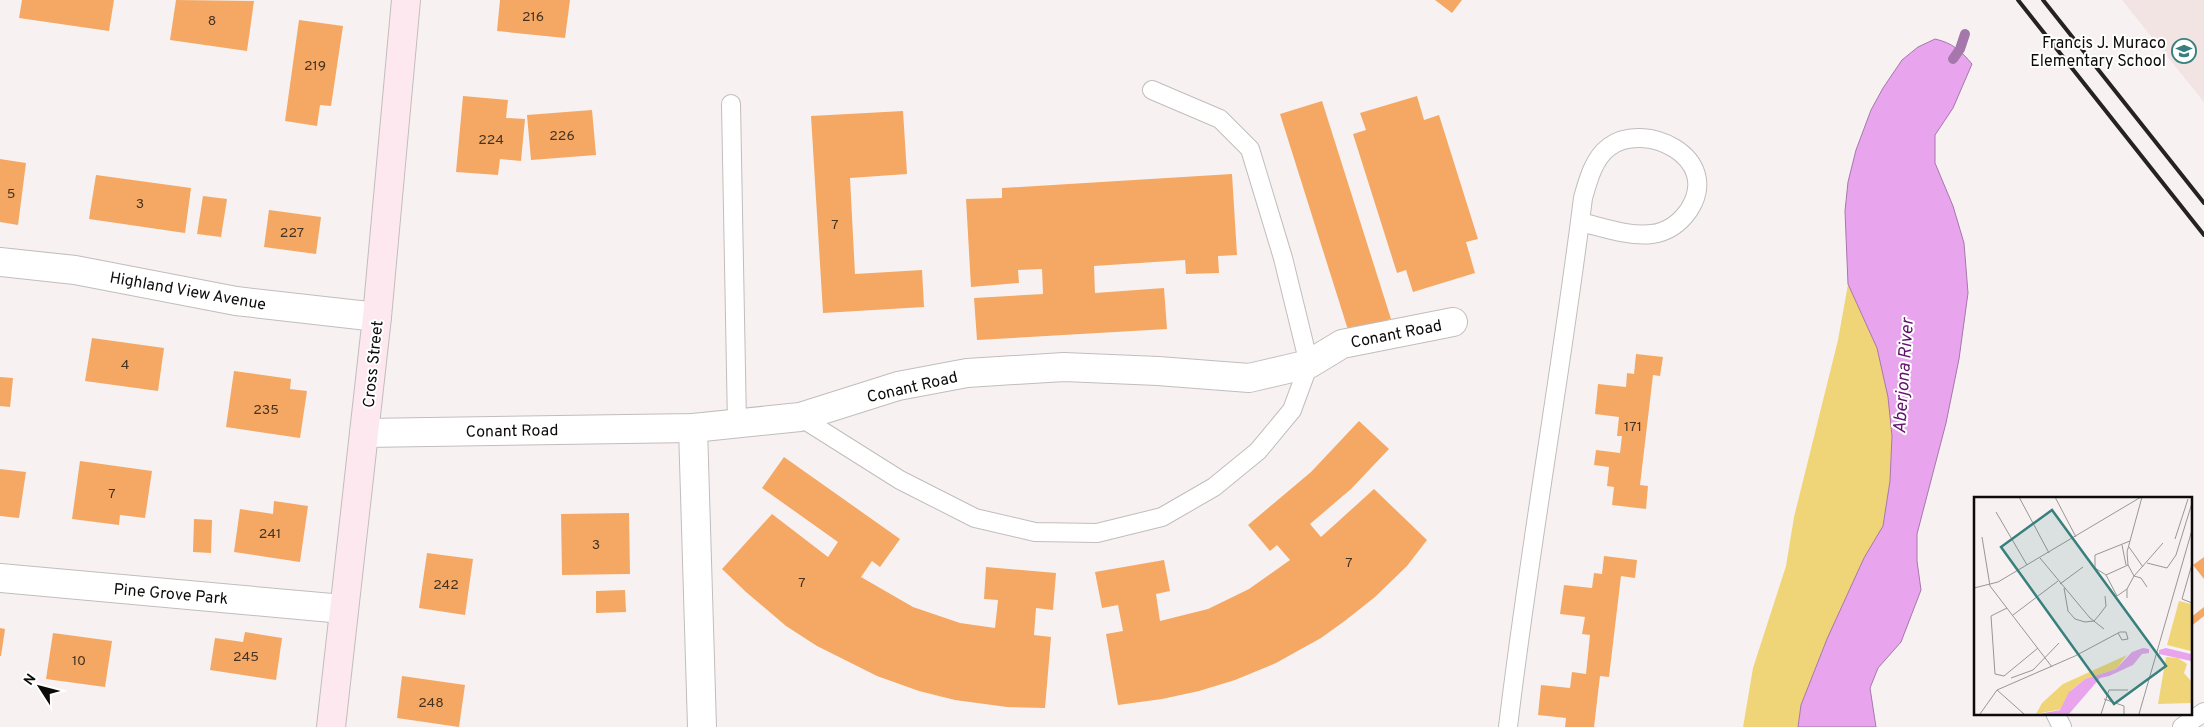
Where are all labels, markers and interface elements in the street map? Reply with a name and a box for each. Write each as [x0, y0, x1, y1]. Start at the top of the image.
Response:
house number: 216 [522, 9, 544, 26]
house number: 8 [208, 13, 216, 30]
place label: Francis J. Muraco Elementary School [2030, 34, 2166, 72]
school or university icon: Francis J. Muraco Elementary School [2171, 38, 2197, 64]
house number: 219 [304, 58, 326, 75]
house number: 226 [549, 128, 575, 145]
house number: 224 [478, 132, 504, 149]
house number: 5 [7, 186, 15, 203]
house number: 3 [136, 196, 144, 213]
house number: 7 [831, 217, 839, 234]
house number: 227 [280, 225, 304, 242]
street label: Highland View Avenue [108, 268, 267, 316]
water label: Aberjona River [1889, 315, 1920, 435]
street label: Conant Road [1349, 316, 1444, 354]
street label: Cross Street [359, 320, 389, 409]
house number: 4 [121, 357, 129, 374]
street label: Conant Road [865, 368, 960, 408]
house number: 235 [253, 402, 279, 419]
house number: 171 [1624, 419, 1642, 436]
street label: Conant Road [466, 421, 559, 443]
house number: 7 [108, 486, 116, 503]
inset map [1974, 497, 2192, 714]
house number: 241 [259, 526, 281, 543]
house number: 3 [592, 537, 600, 554]
house number: 7 [1345, 555, 1353, 572]
house number: 7 [798, 575, 806, 592]
house number: 242 [433, 577, 459, 594]
street label: Pine Grove Park [113, 580, 229, 610]
house number: 245 [233, 649, 259, 666]
house number: 10 [72, 653, 86, 670]
north arrow [15, 662, 65, 712]
text: N [21, 671, 41, 689]
house number: 248 [418, 695, 444, 712]

